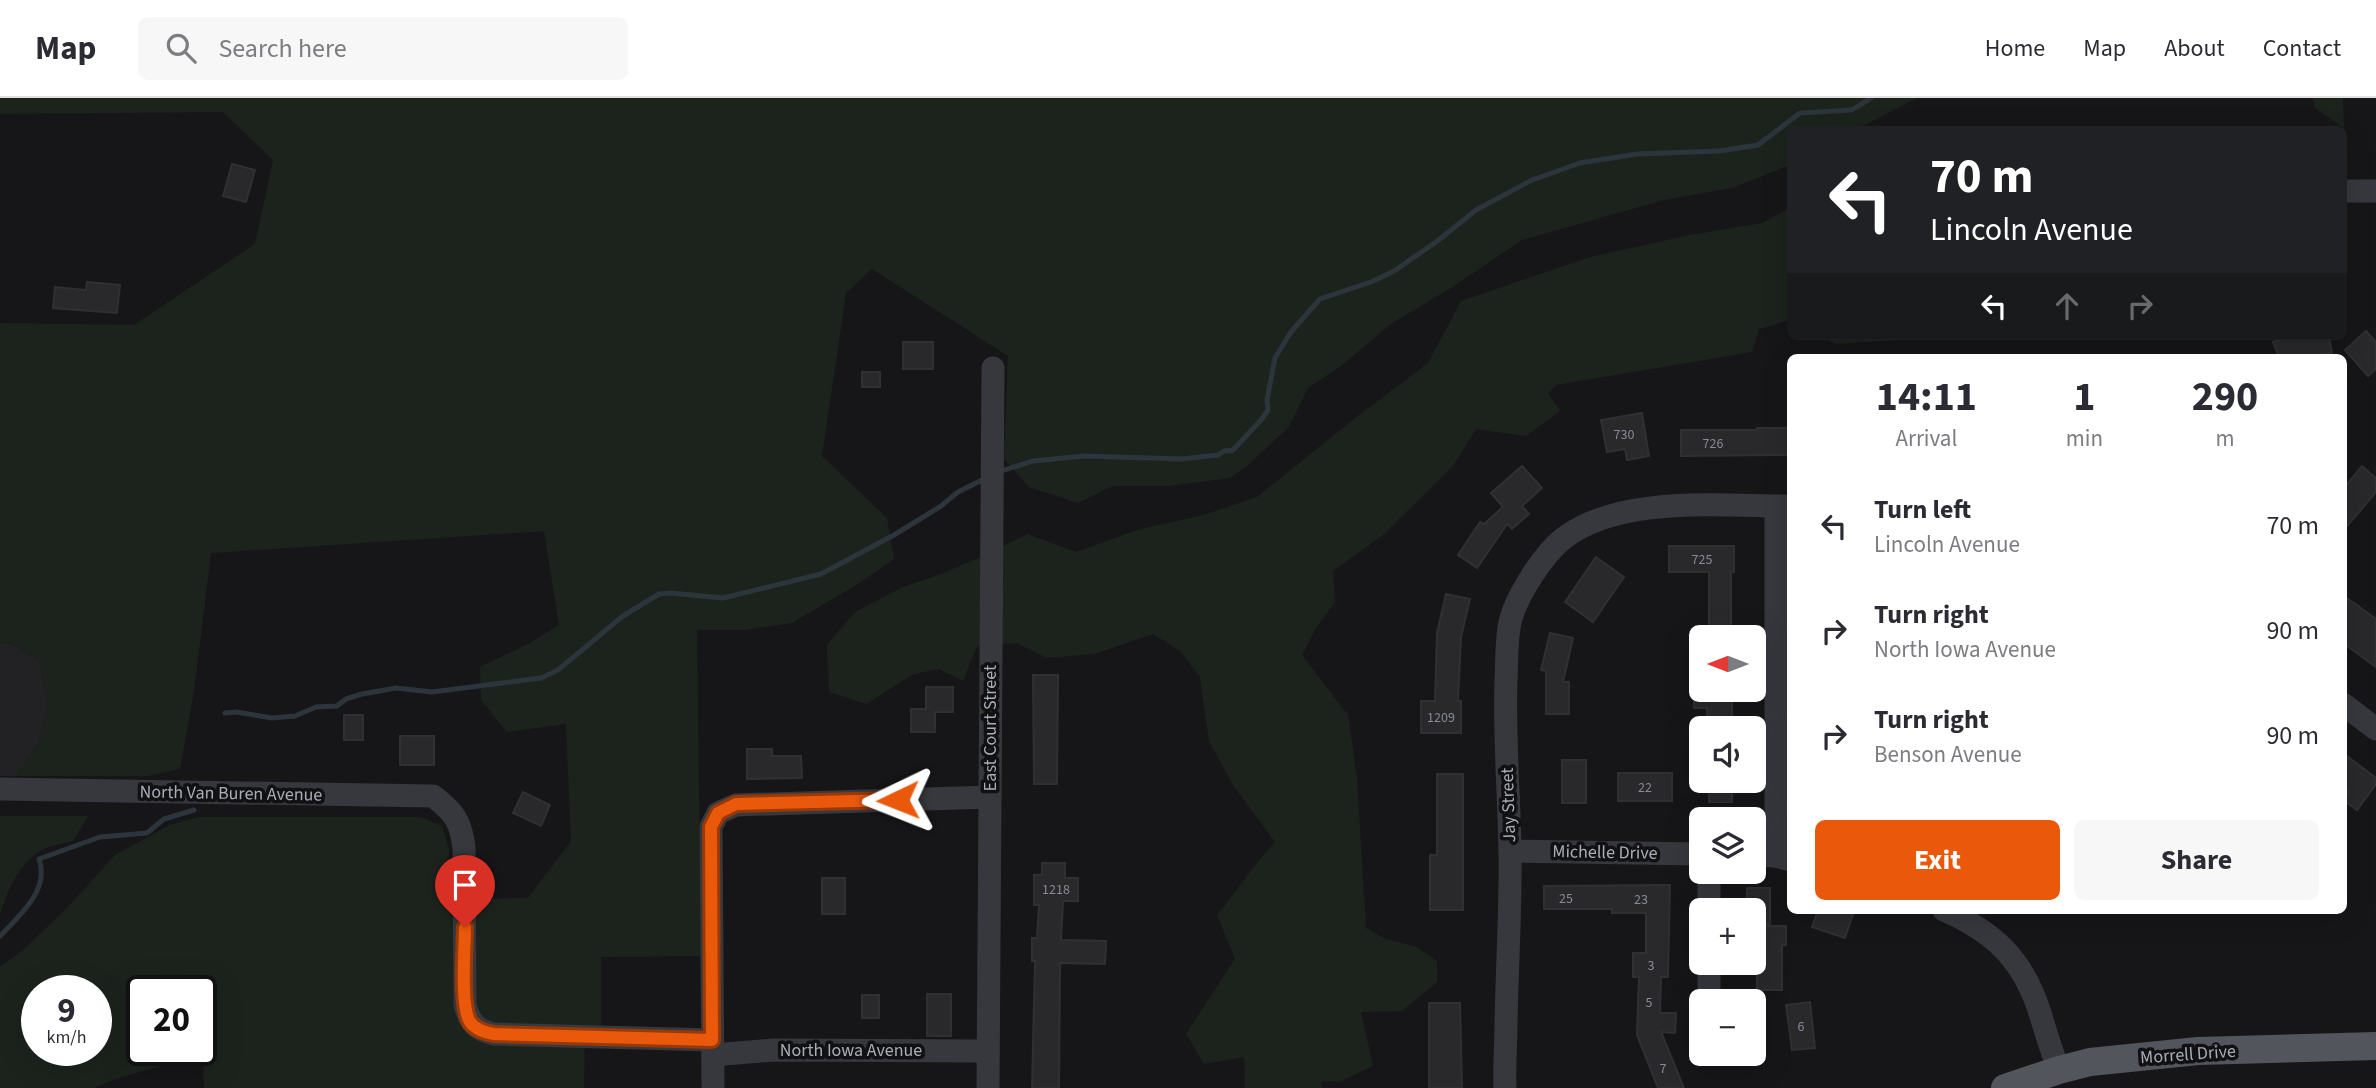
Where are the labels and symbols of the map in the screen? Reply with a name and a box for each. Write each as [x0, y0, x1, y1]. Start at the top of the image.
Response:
house number: 730 [1614, 425, 1634, 445]
house number: 726 [1703, 434, 1723, 454]
house number: 725 [1692, 550, 1712, 570]
north arrow [1689, 625, 1766, 702]
street label: East Court Street [978, 665, 1003, 791]
house number: 1209 [1427, 708, 1455, 728]
position arrow [861, 763, 935, 837]
street label: Jay Street [1495, 767, 1522, 843]
house number: 22 [1638, 778, 1652, 798]
street label: North Van Buren Avenue [139, 779, 323, 808]
street label: Michelle Drive [1552, 839, 1658, 866]
pin [435, 855, 495, 927]
house number: 1218 [1042, 880, 1070, 900]
house number: 25 [1559, 889, 1573, 909]
house number: 23 [1634, 890, 1648, 910]
house number: 3 [1648, 956, 1655, 976]
speed limit sign: 20 [126, 975, 217, 1066]
house number: 5 [1646, 993, 1653, 1013]
house number: 6 [1798, 1017, 1805, 1037]
street label: North Iowa Avenue [780, 1038, 922, 1063]
street label: Morrell Drive [2139, 1039, 2237, 1070]
house number: 7 [1660, 1059, 1667, 1079]

